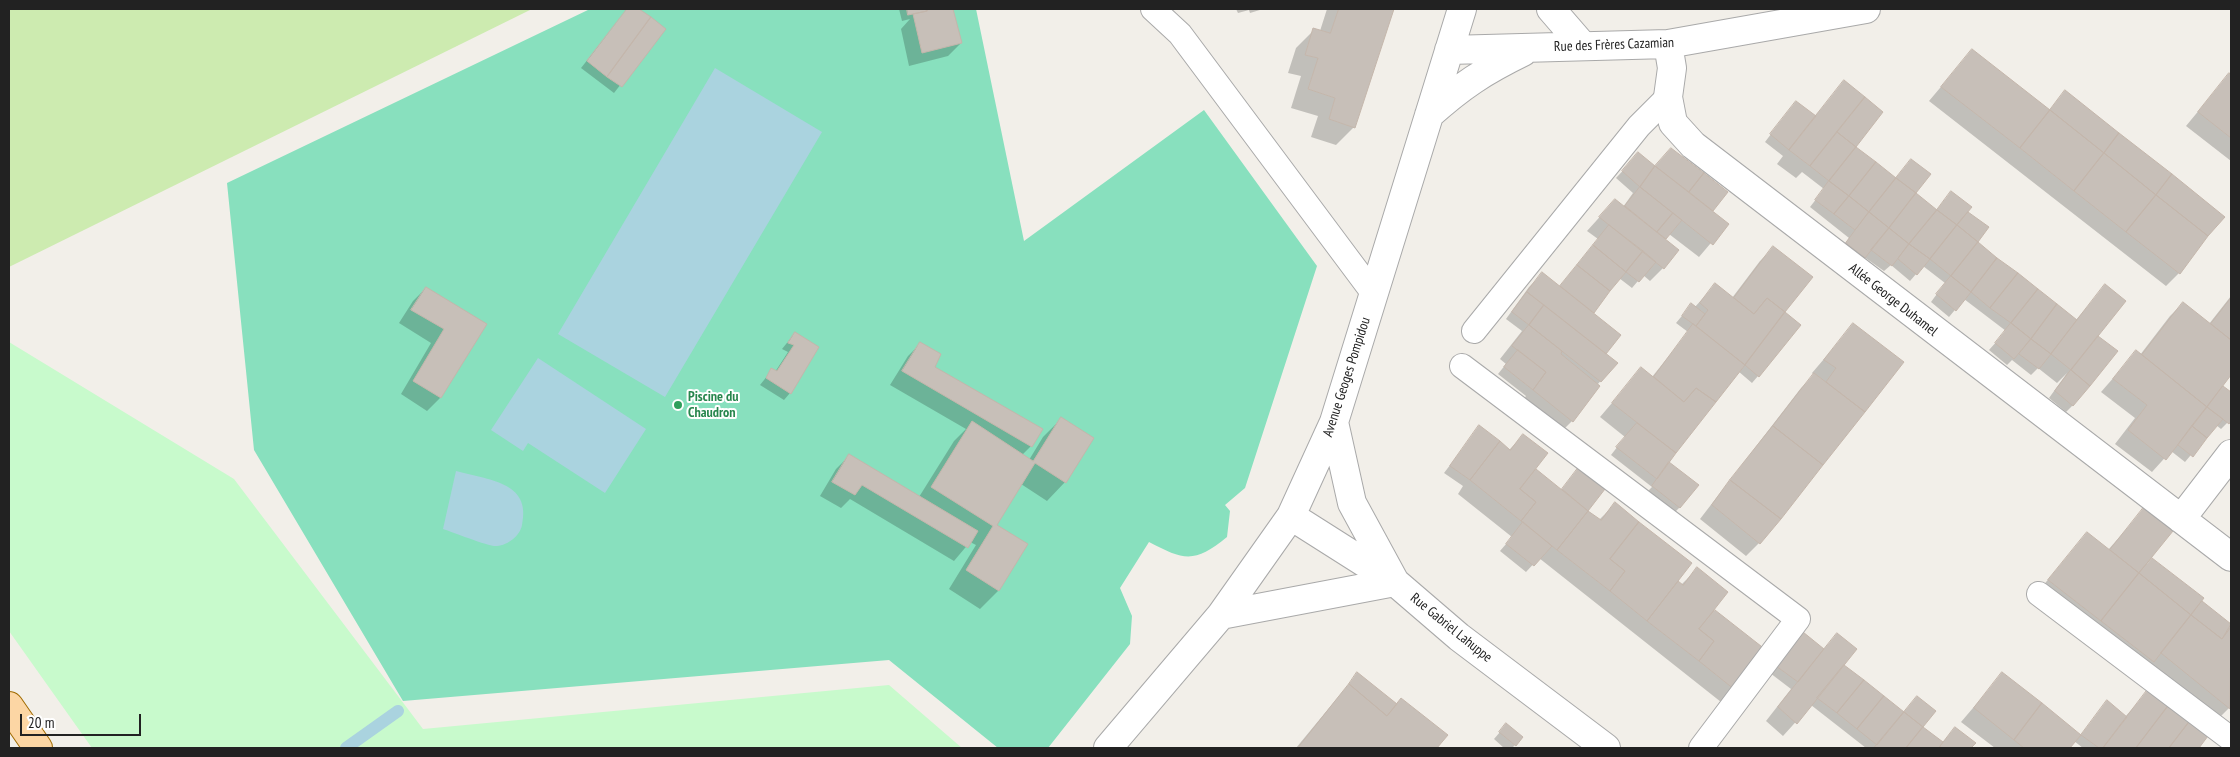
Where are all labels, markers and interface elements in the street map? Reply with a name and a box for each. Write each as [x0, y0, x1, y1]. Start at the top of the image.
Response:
street label: Rue des Frères Cazamian [1554, 35, 1674, 55]
street label: Allée George Duhamel [1845, 260, 1941, 340]
street label: Avenue Geoges Pompidou [1320, 315, 1374, 439]
place label: Piscine du Chaudron [688, 389, 738, 422]
marker: Piscine du Chaudron [672, 399, 684, 411]
street label: Rue Gabriel Lahuppe [1407, 590, 1495, 666]
scale bar [22, 704, 144, 736]
text: 20 m [28, 713, 54, 732]

